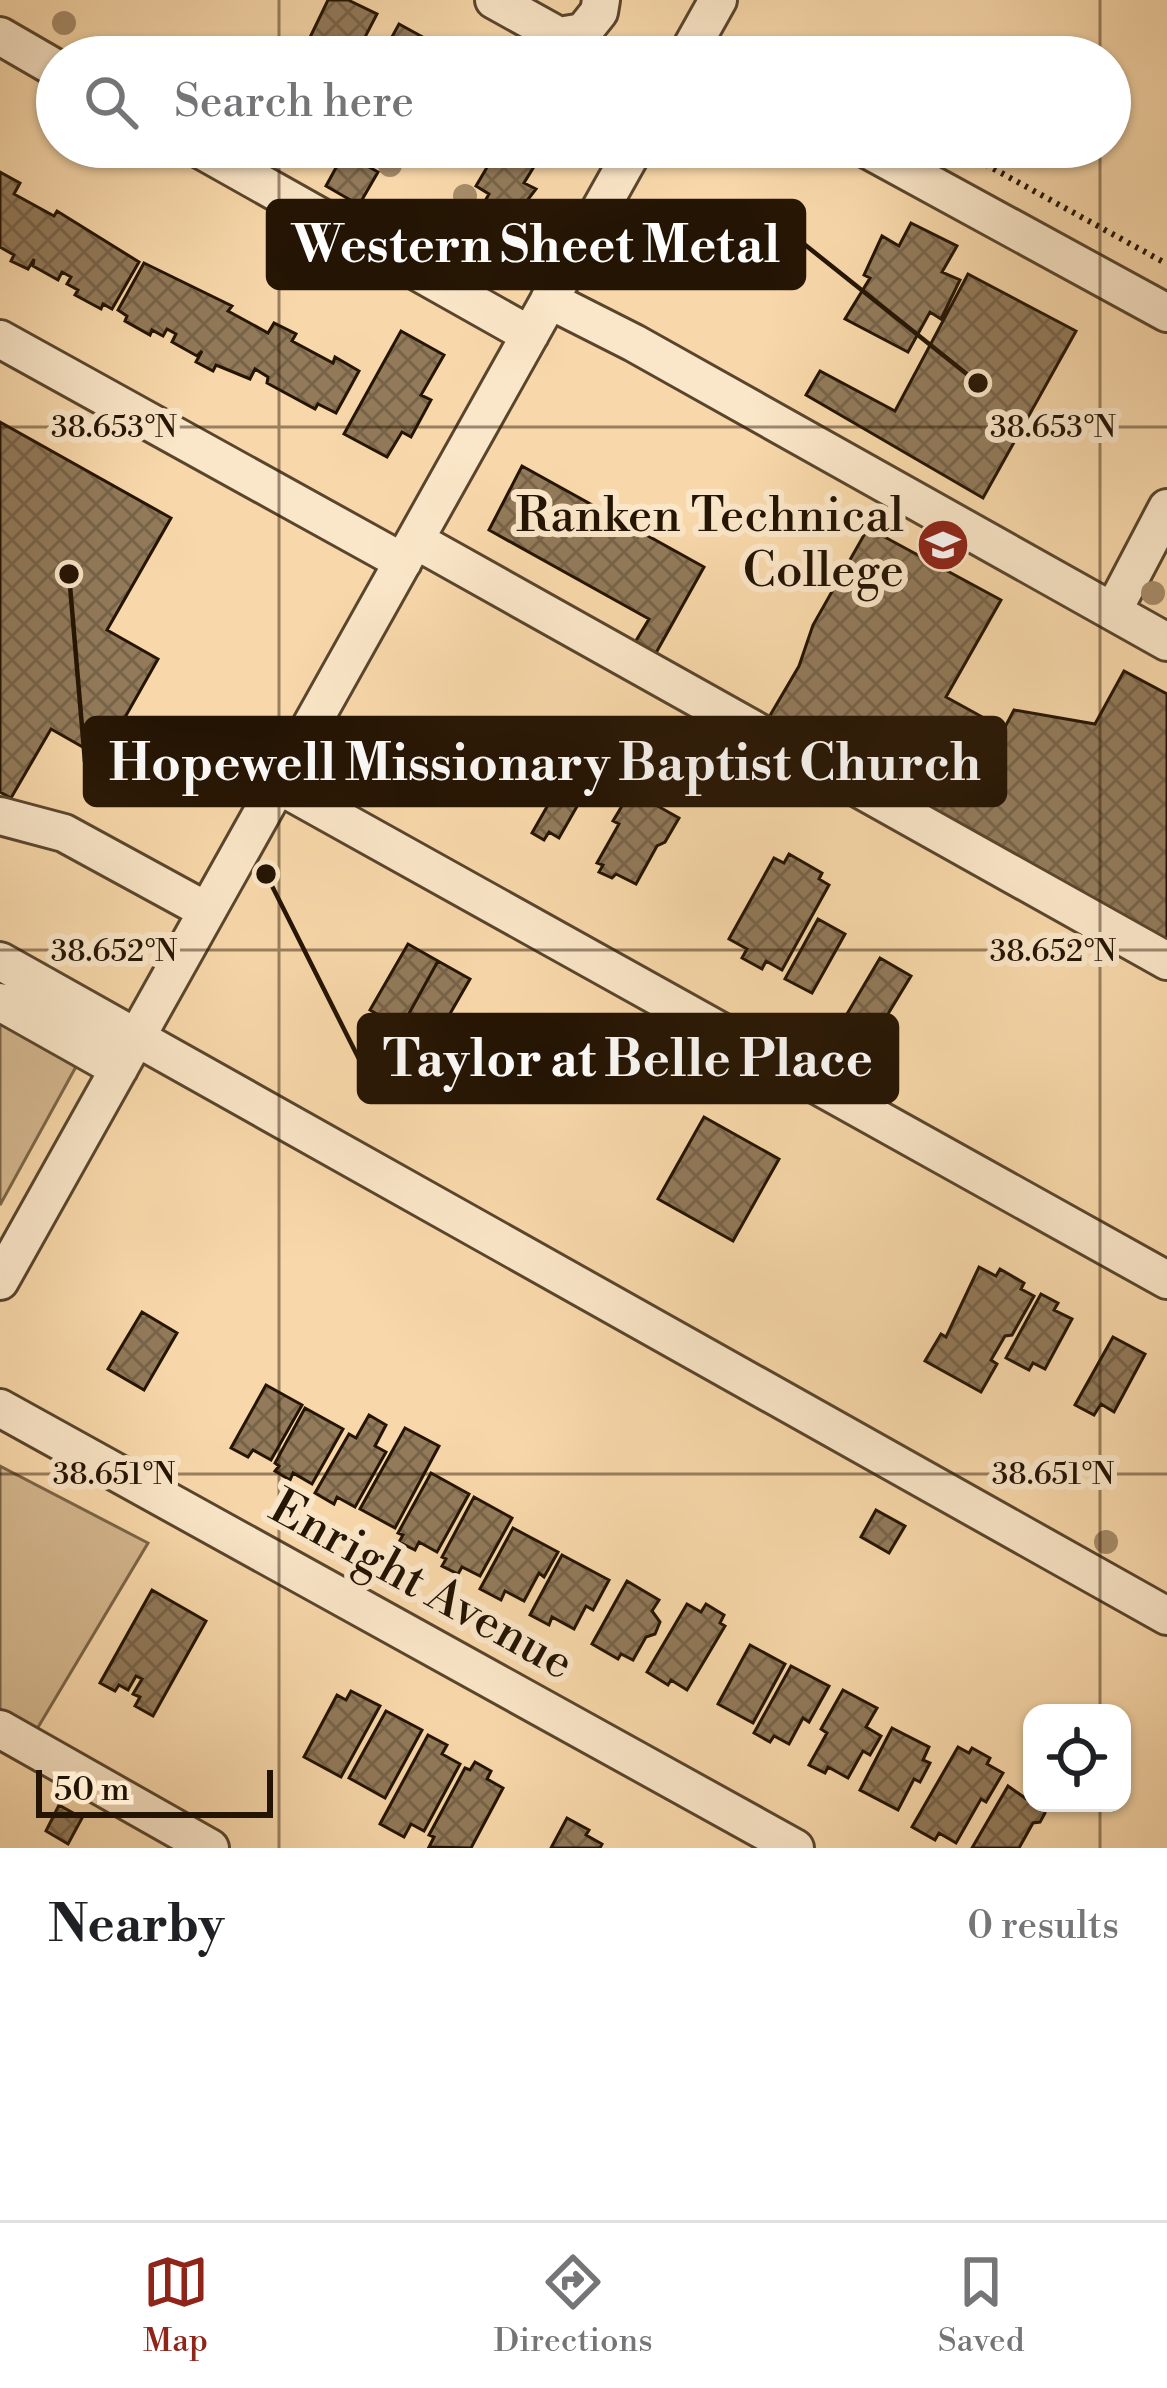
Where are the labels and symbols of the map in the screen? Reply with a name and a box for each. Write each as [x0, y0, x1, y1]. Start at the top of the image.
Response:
callout: Western Sheet Metal [268, 201, 804, 288]
text: Western Sheet Metal [290, 215, 780, 279]
text: 38.653°N [51, 409, 177, 447]
text: 38.653°N [990, 409, 1116, 447]
place label: Ranken Technical College [516, 487, 904, 602]
school or university icon: Ranken Technical College [915, 517, 971, 573]
callout: Hopewell Missionary Baptist Church [85, 718, 1005, 805]
text: Hopewell Missionary Baptist Church [109, 733, 981, 797]
text: 38.652°N [51, 933, 177, 971]
text: 38.652°N [990, 933, 1116, 971]
callout: Taylor at Belle Place [359, 1015, 897, 1102]
text: Taylor at Belle Place [383, 1029, 873, 1093]
text: 38.651°N [53, 1456, 175, 1494]
text: 38.651°N [992, 1456, 1114, 1494]
street label: Enright Avenue [259, 1478, 583, 1694]
scale bar [36, 1764, 273, 1817]

